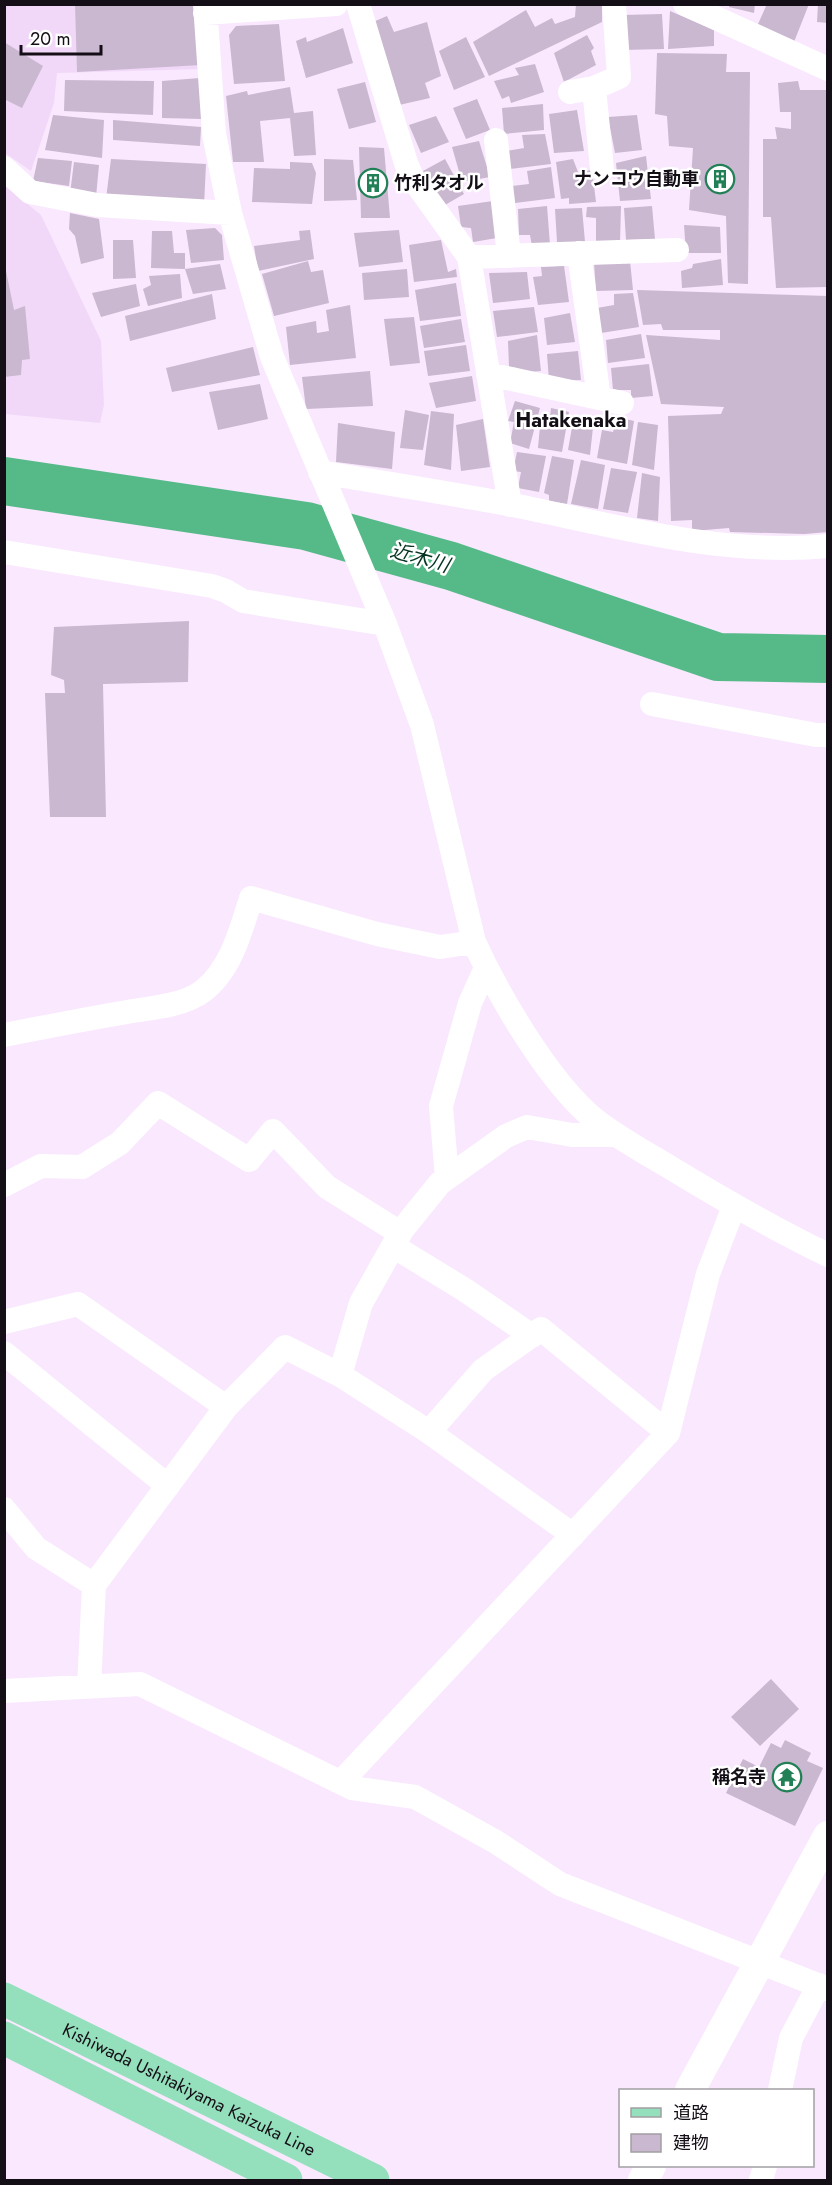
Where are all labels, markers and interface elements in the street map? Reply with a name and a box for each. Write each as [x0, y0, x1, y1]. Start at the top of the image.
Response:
scale bar [21, 18, 100, 56]
text: 20 m [30, 26, 70, 52]
building icon: ナンコウ自動車 [704, 163, 736, 195]
place label: ナンコウ自動車 [574, 166, 699, 192]
building icon: 竹利タオル [357, 167, 389, 199]
place label: 竹利タオル [394, 170, 484, 196]
district label: Hatakenaka [516, 406, 626, 435]
water label: 近木川 [387, 536, 455, 581]
temple icon: 稱名寺 [771, 1761, 803, 1793]
place label: 稱名寺 [712, 1764, 766, 1790]
street label: Kishiwada Ushitakiyama Kaizuka Line [58, 2017, 320, 2163]
legend [619, 2089, 814, 2167]
text: 道路 [673, 2100, 709, 2126]
text: 建物 [673, 2130, 709, 2156]

